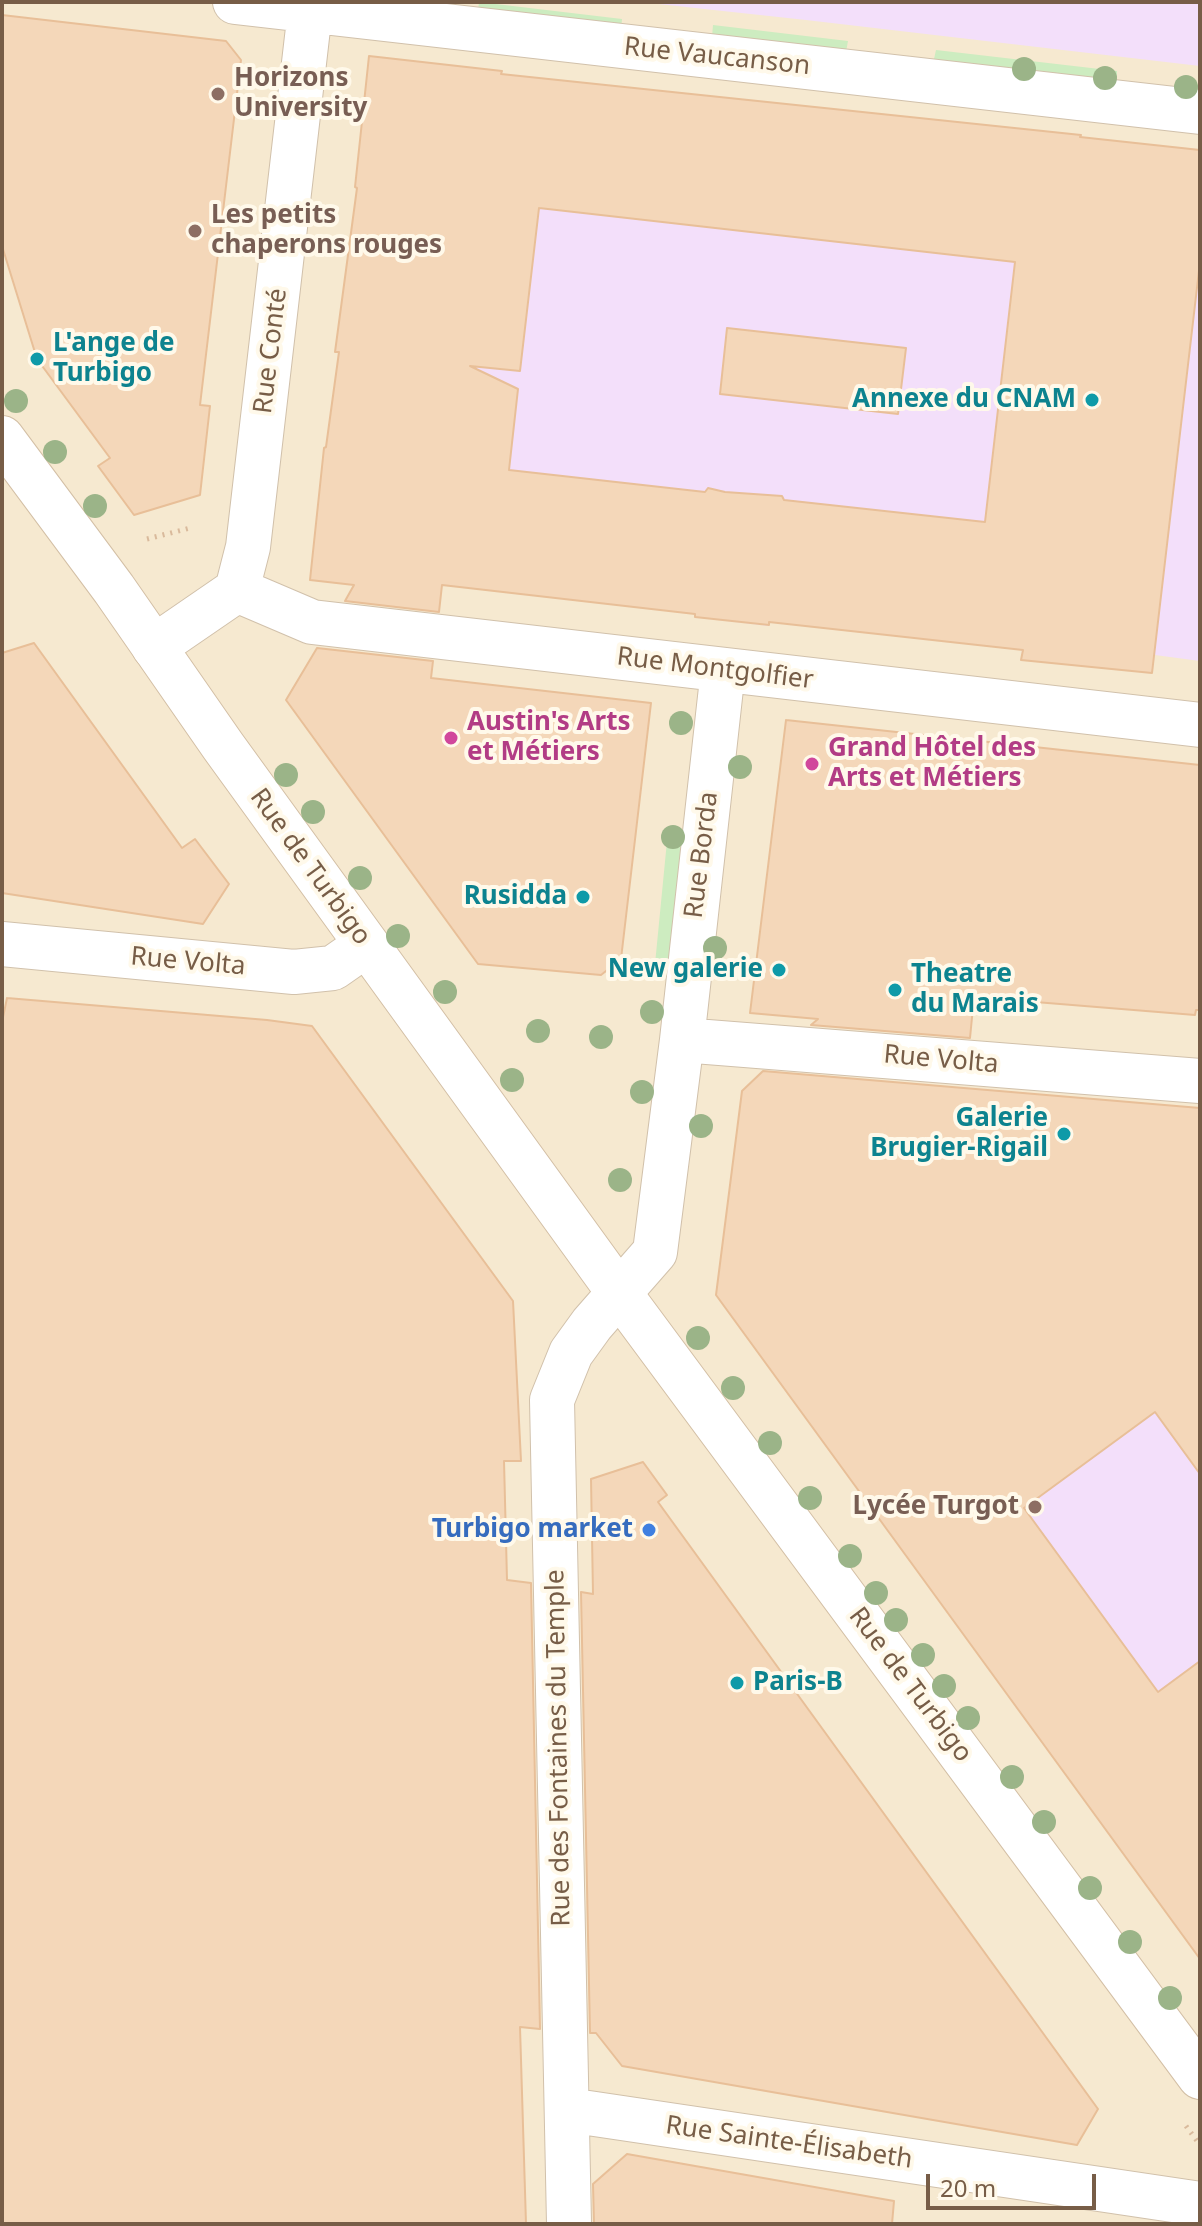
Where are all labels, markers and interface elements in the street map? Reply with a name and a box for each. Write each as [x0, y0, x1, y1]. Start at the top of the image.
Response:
street label: Rue Vaucanson [622, 32, 812, 82]
place label: Horizons University [234, 63, 367, 124]
marker: Horizons University [209, 85, 227, 103]
place label: Les petits chaperons rouges [211, 200, 442, 262]
marker: Les petits chaperons rouges [186, 222, 204, 240]
street label: Rue Conté [248, 287, 294, 415]
place label: L'ange de Turbigo [53, 328, 174, 390]
marker: L'ange de Turbigo [28, 350, 46, 368]
place label: Annexe du CNAM [852, 384, 1076, 416]
marker: Annexe du CNAM [1083, 391, 1101, 409]
street label: Rue Montgolfier [615, 641, 815, 697]
place label: Austin's Arts et Métiers [467, 707, 631, 768]
marker: Austin's Arts et Métiers [442, 729, 460, 747]
place label: Grand Hôtel des Arts et Métiers [828, 733, 1036, 794]
marker: Grand Hôtel des Arts et Métiers [803, 755, 821, 773]
street label: Rue de Turbigo [243, 783, 377, 951]
street label: Rue Borda [679, 790, 725, 920]
place label: Rusidda [464, 881, 567, 913]
marker: Rusidda [574, 888, 592, 906]
street label: Rue Volta [129, 941, 247, 983]
place label: New galerie [608, 954, 763, 986]
place label: Theatre du Marais [911, 959, 1039, 1020]
marker: New galerie [770, 961, 788, 979]
marker: Theatre du Marais [886, 981, 904, 999]
street label: Rue Volta [882, 1039, 1000, 1081]
place label: Galerie Brugier-Rigail [870, 1103, 1048, 1164]
marker: Galerie Brugier-Rigail [1055, 1125, 1073, 1143]
place label: Lycée Turgot [852, 1491, 1019, 1523]
marker: Lycée Turgot [1026, 1498, 1044, 1516]
place label: Turbigo market [432, 1514, 633, 1546]
marker: Turbigo market [640, 1521, 658, 1539]
street label: Rue des Fontaines du Temple [540, 1569, 578, 1927]
street label: Rue de Turbigo [842, 1602, 978, 1768]
place label: Paris-B [753, 1667, 843, 1699]
marker: Paris-B [728, 1674, 746, 1692]
street label: Rue Sainte-Élisabeth [664, 2110, 914, 2176]
scale bar [930, 2158, 1100, 2208]
text: 20 m [940, 2171, 996, 2204]

